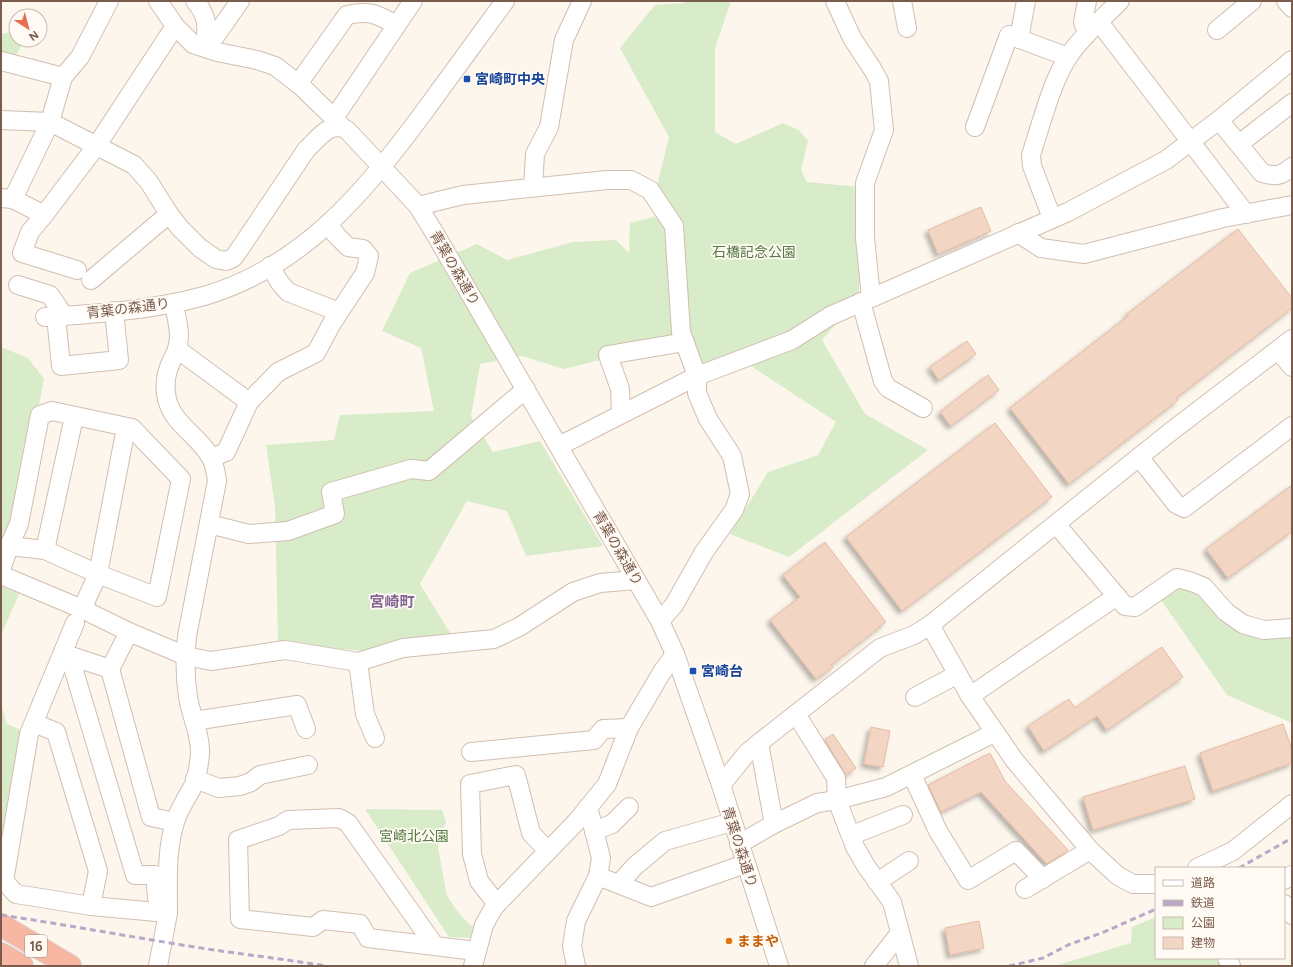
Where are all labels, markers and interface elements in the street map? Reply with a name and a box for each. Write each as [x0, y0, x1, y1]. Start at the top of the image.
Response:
north arrow [8, 8, 48, 48]
text: N [26, 28, 41, 43]
place label: 宮崎町中央 [475, 71, 545, 88]
marker: 宮崎町中央 [462, 74, 472, 84]
street label: 青葉の森通り [426, 228, 483, 309]
park label: 石橋記念公園 [712, 244, 796, 261]
street label: 青葉の森通り [85, 295, 171, 322]
street label: 青葉の森通り [589, 508, 646, 589]
district label: 宮崎町 [369, 593, 415, 611]
place label: 宮崎台 [701, 663, 743, 680]
marker: 宮崎台 [688, 666, 698, 676]
street label: 青葉の森通り [718, 805, 761, 890]
park label: 宮崎北公園 [379, 828, 449, 845]
legend [1155, 867, 1285, 959]
text: 道路 [1191, 876, 1215, 890]
text: 鉄道 [1191, 896, 1215, 910]
text: 公園 [1191, 916, 1215, 930]
place label: ままや [737, 933, 779, 950]
road number: 16 [25, 935, 47, 957]
marker: ままや [724, 936, 734, 946]
text: 建物 [1191, 936, 1215, 950]

